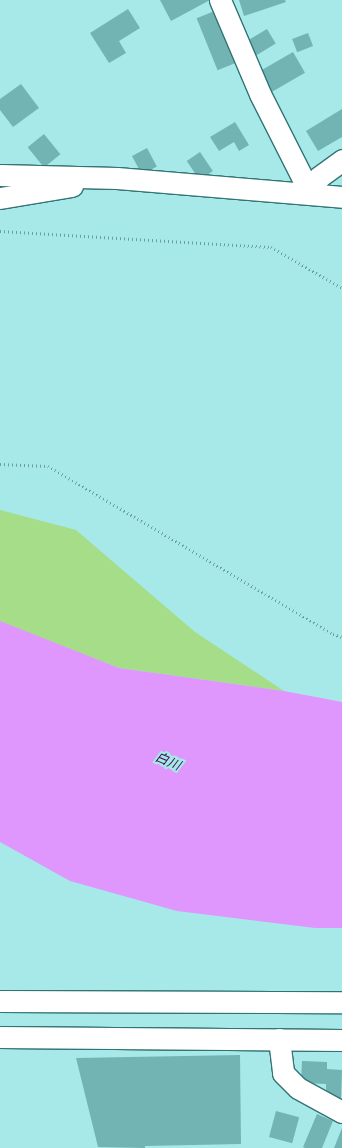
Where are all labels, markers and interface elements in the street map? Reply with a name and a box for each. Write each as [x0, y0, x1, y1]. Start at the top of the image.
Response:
water label: 白川 [153, 749, 183, 773]

